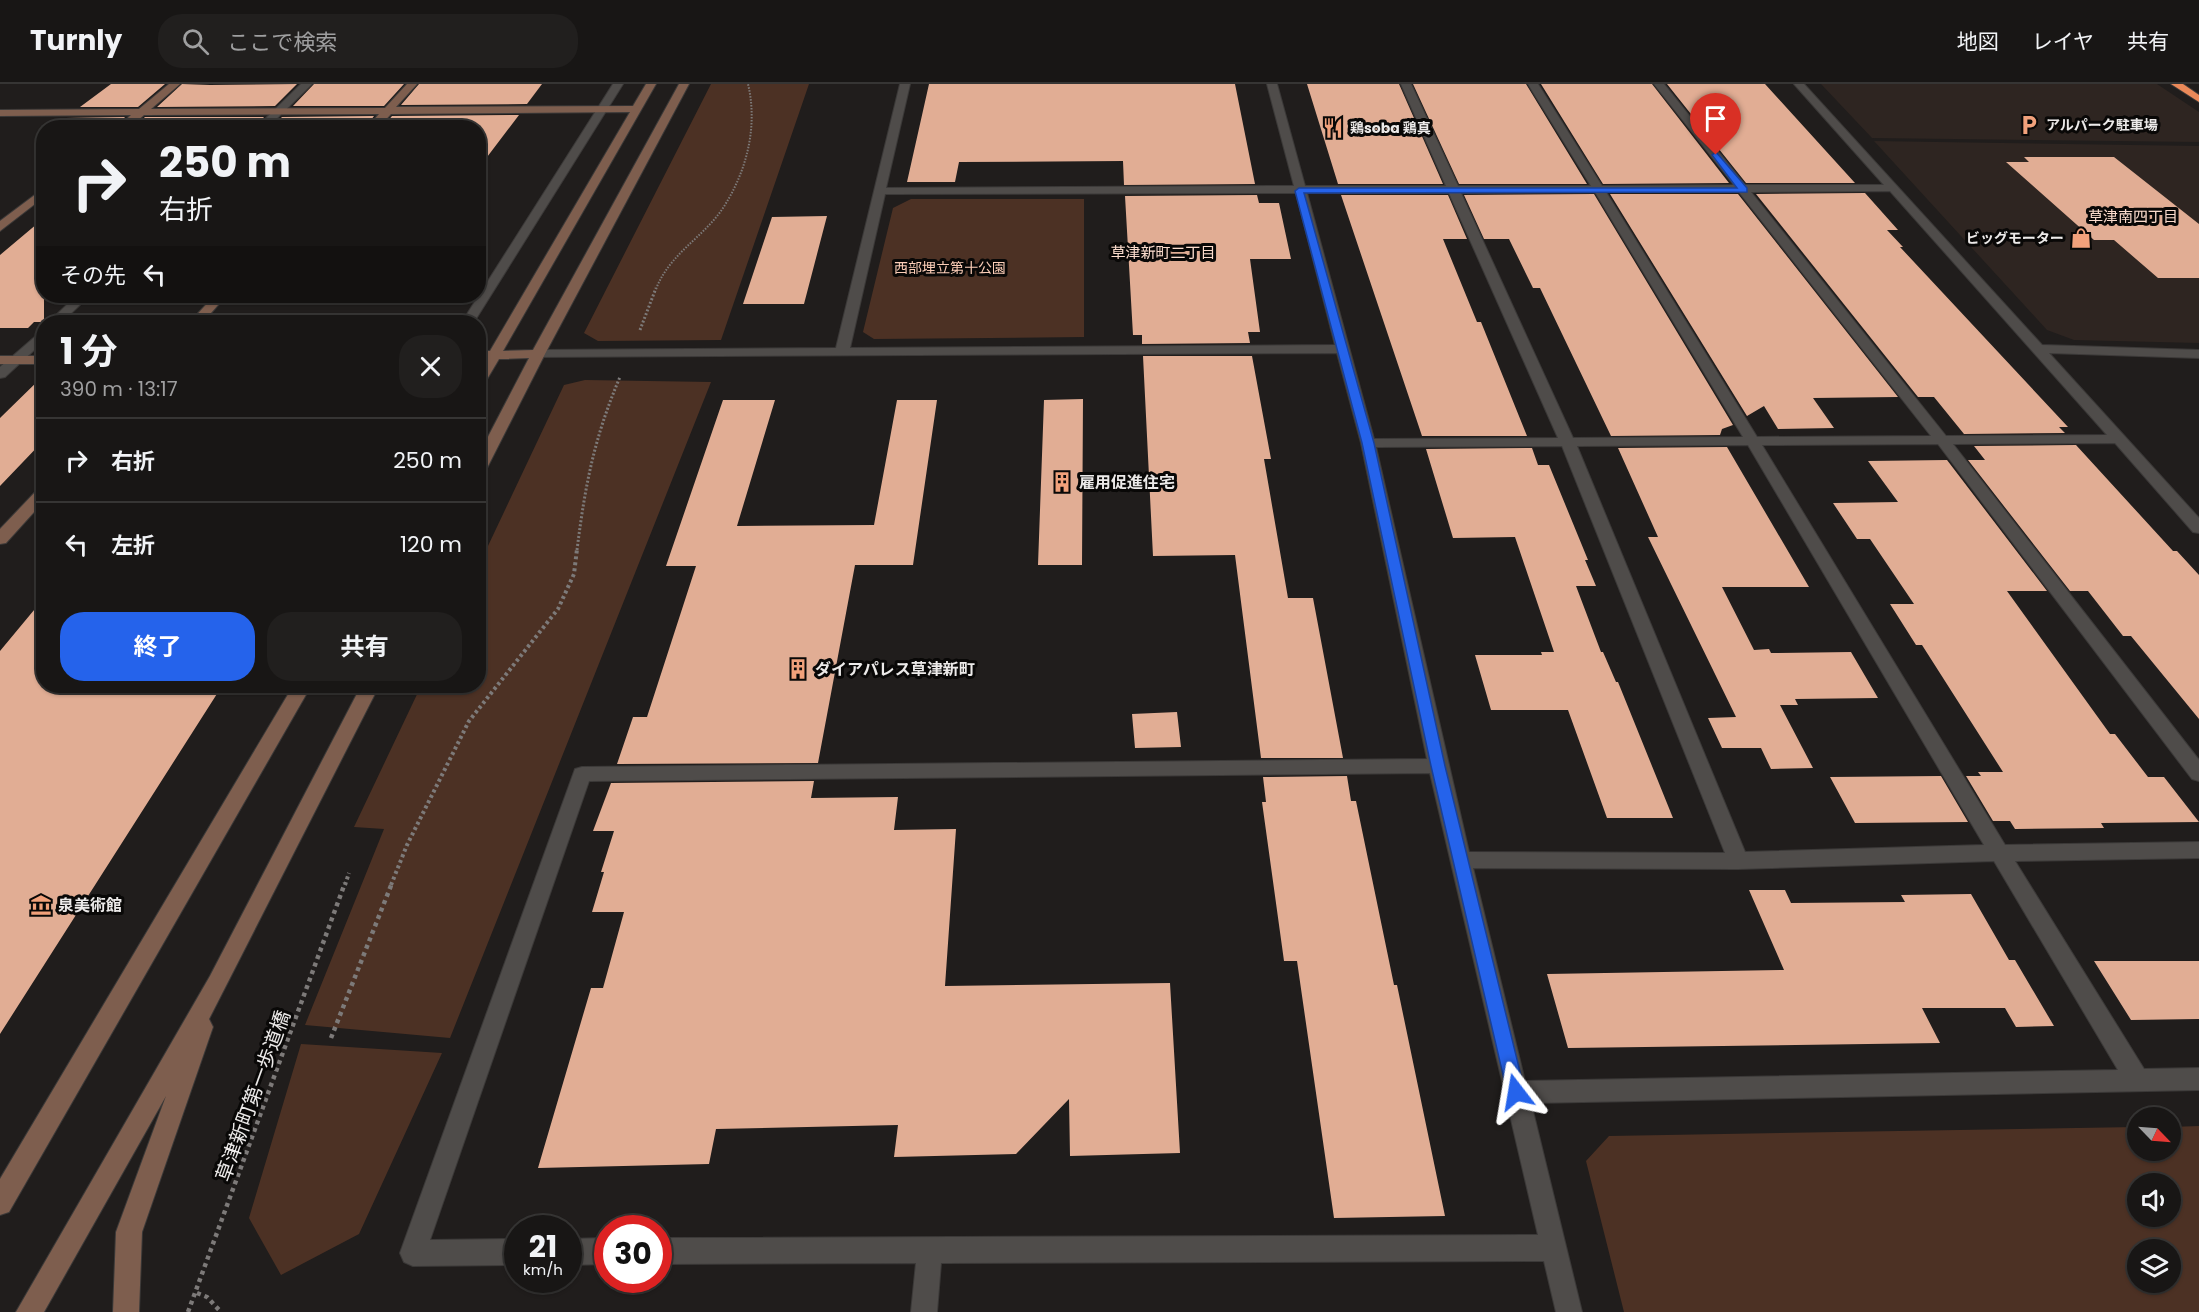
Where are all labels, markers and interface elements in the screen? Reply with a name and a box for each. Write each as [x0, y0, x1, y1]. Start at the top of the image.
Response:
search box [158, 14, 578, 68]
text: Turnly [30, 21, 122, 60]
icon: search [179, 25, 212, 58]
text: ここで検索 [227, 27, 337, 58]
text: 地図 [1957, 27, 1999, 56]
text: レイヤ [2032, 27, 2094, 56]
text: 共有 [2127, 27, 2169, 56]
pin [1690, 93, 1741, 155]
icon: arrive [1699, 102, 1732, 135]
parking icon: アルパーク駐車場 [2017, 113, 2041, 137]
place label: アルパーク駐車場 [2046, 115, 2158, 135]
restaurant icon: 鶏soba 鶏真 [1321, 116, 1345, 140]
place label: 鶏soba 鶏真 [1350, 118, 1431, 138]
text: 250 m [159, 133, 291, 192]
icon: right [60, 144, 138, 222]
text: 右折 [159, 191, 213, 228]
district label: 草津南四丁目 [2088, 206, 2178, 227]
shop icon: ビッグモーター [2069, 226, 2093, 250]
place label: ビッグモーター [1966, 228, 2064, 248]
district label: 草津新町二丁目 [1110, 242, 1216, 263]
icon: left [138, 258, 171, 291]
park label: 西部埋立第十公園 [894, 258, 1006, 278]
text: その先 [60, 260, 126, 291]
text: 1 分 [60, 326, 117, 377]
button: close [399, 335, 462, 398]
text: 390 m · 13:17 [60, 375, 178, 403]
icon: right [60, 444, 93, 477]
text: 250 m [393, 445, 462, 476]
text: 右折 [111, 446, 155, 477]
building icon: 雇用促進住宅 [1050, 470, 1074, 494]
place label: 雇用促進住宅 [1079, 471, 1175, 494]
icon: left [60, 528, 93, 561]
text: 120 m [400, 529, 462, 560]
text: 左折 [111, 530, 155, 561]
button: 終了 [60, 612, 255, 681]
button: 共有 [267, 612, 462, 681]
building icon: ダイアパレス草津新町 [786, 657, 810, 681]
place label: ダイアパレス草津新町 [815, 658, 975, 681]
museum icon: 泉美術館 [29, 893, 53, 917]
place label: 泉美術館 [58, 894, 122, 917]
street label: 草津新町第一歩道橋 [209, 1007, 297, 1185]
position arrow [1484, 1060, 1548, 1124]
north arrow [2127, 1107, 2181, 1161]
map controls [2127, 1107, 2181, 1293]
button: sound [2127, 1173, 2181, 1227]
speed limit sign: 30 [594, 1215, 672, 1293]
text: 21 [529, 1225, 557, 1268]
button: layers [2127, 1239, 2181, 1293]
text: km/h [523, 1259, 563, 1280]

